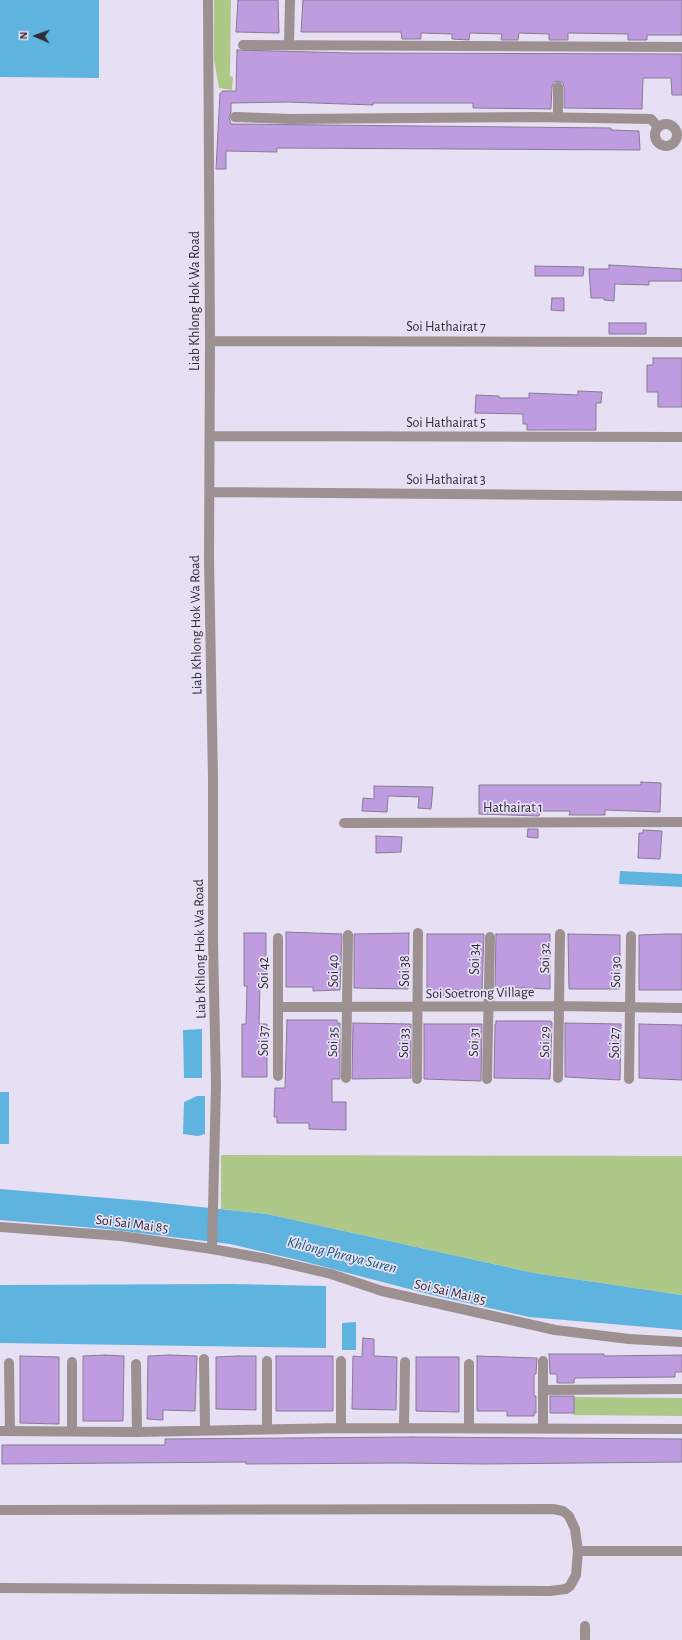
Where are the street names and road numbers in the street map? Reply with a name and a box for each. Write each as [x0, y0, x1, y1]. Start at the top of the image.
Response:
street label: Liab Khlong Hok Wa Road [187, 231, 203, 371]
street label: Soi Hathairat 7 [406, 319, 486, 335]
street label: Soi Hathairat 5 [406, 415, 486, 431]
street label: Soi Hathairat 3 [406, 472, 486, 488]
street label: Liab Khlong Hok Wa Road [186, 555, 206, 695]
street label: Hathairat 1 [483, 800, 543, 816]
street label: Liab Khlong Hok Wa Road [190, 879, 210, 1019]
street label: Soi 32 [536, 942, 554, 974]
street label: Soi 34 [467, 943, 483, 975]
street label: Soi 40 [326, 954, 342, 988]
street label: Soi 38 [397, 955, 413, 987]
street label: Soi 30 [607, 956, 625, 988]
street label: Soi 42 [256, 957, 272, 989]
street label: Soi Soetrong Village [426, 984, 534, 1002]
street label: Soi 37 [256, 1026, 272, 1056]
street label: Soi 29 [536, 1026, 554, 1058]
street label: Soi 35 [324, 1027, 342, 1057]
street label: Soi 33 [395, 1027, 413, 1059]
street label: Soi 31 [465, 1027, 483, 1057]
street label: Soi 27 [607, 1027, 623, 1059]
street label: Soi Sai Mai 85 [95, 1211, 169, 1237]
street label: Soi Sai Mai 85 [413, 1276, 487, 1308]

